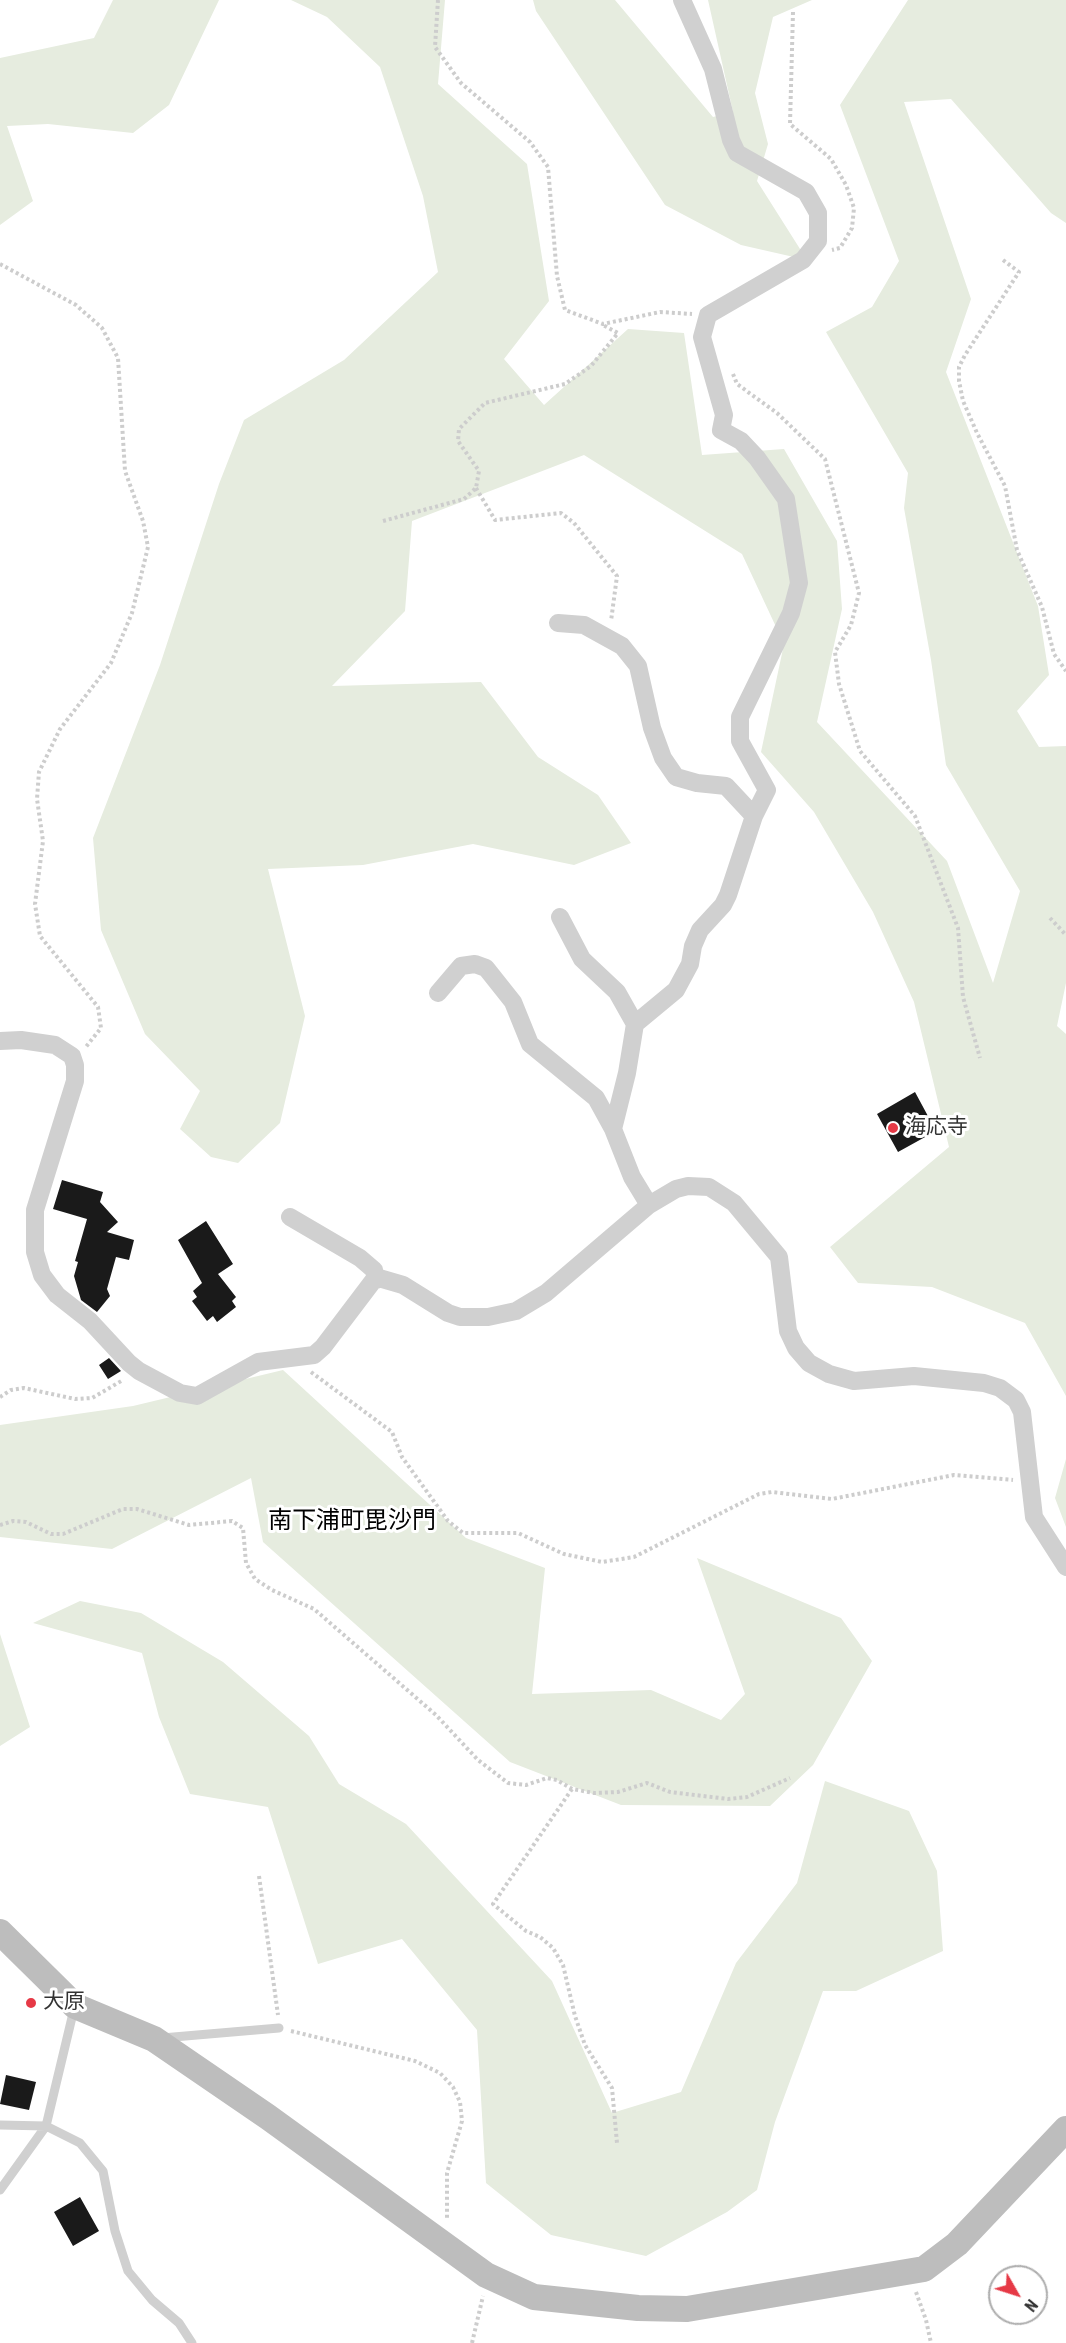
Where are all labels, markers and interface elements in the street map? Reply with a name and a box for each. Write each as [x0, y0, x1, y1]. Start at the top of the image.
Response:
place label: 海応寺 [905, 1115, 968, 1141]
marker: 海応寺 [886, 1121, 900, 1135]
district label: 南下浦町毘沙門 [268, 1508, 436, 1536]
place label: 大原 [43, 1990, 85, 2016]
marker: 大原 [24, 1996, 38, 2010]
north arrow [988, 2265, 1048, 2325]
text: N [1020, 2296, 1041, 2315]

